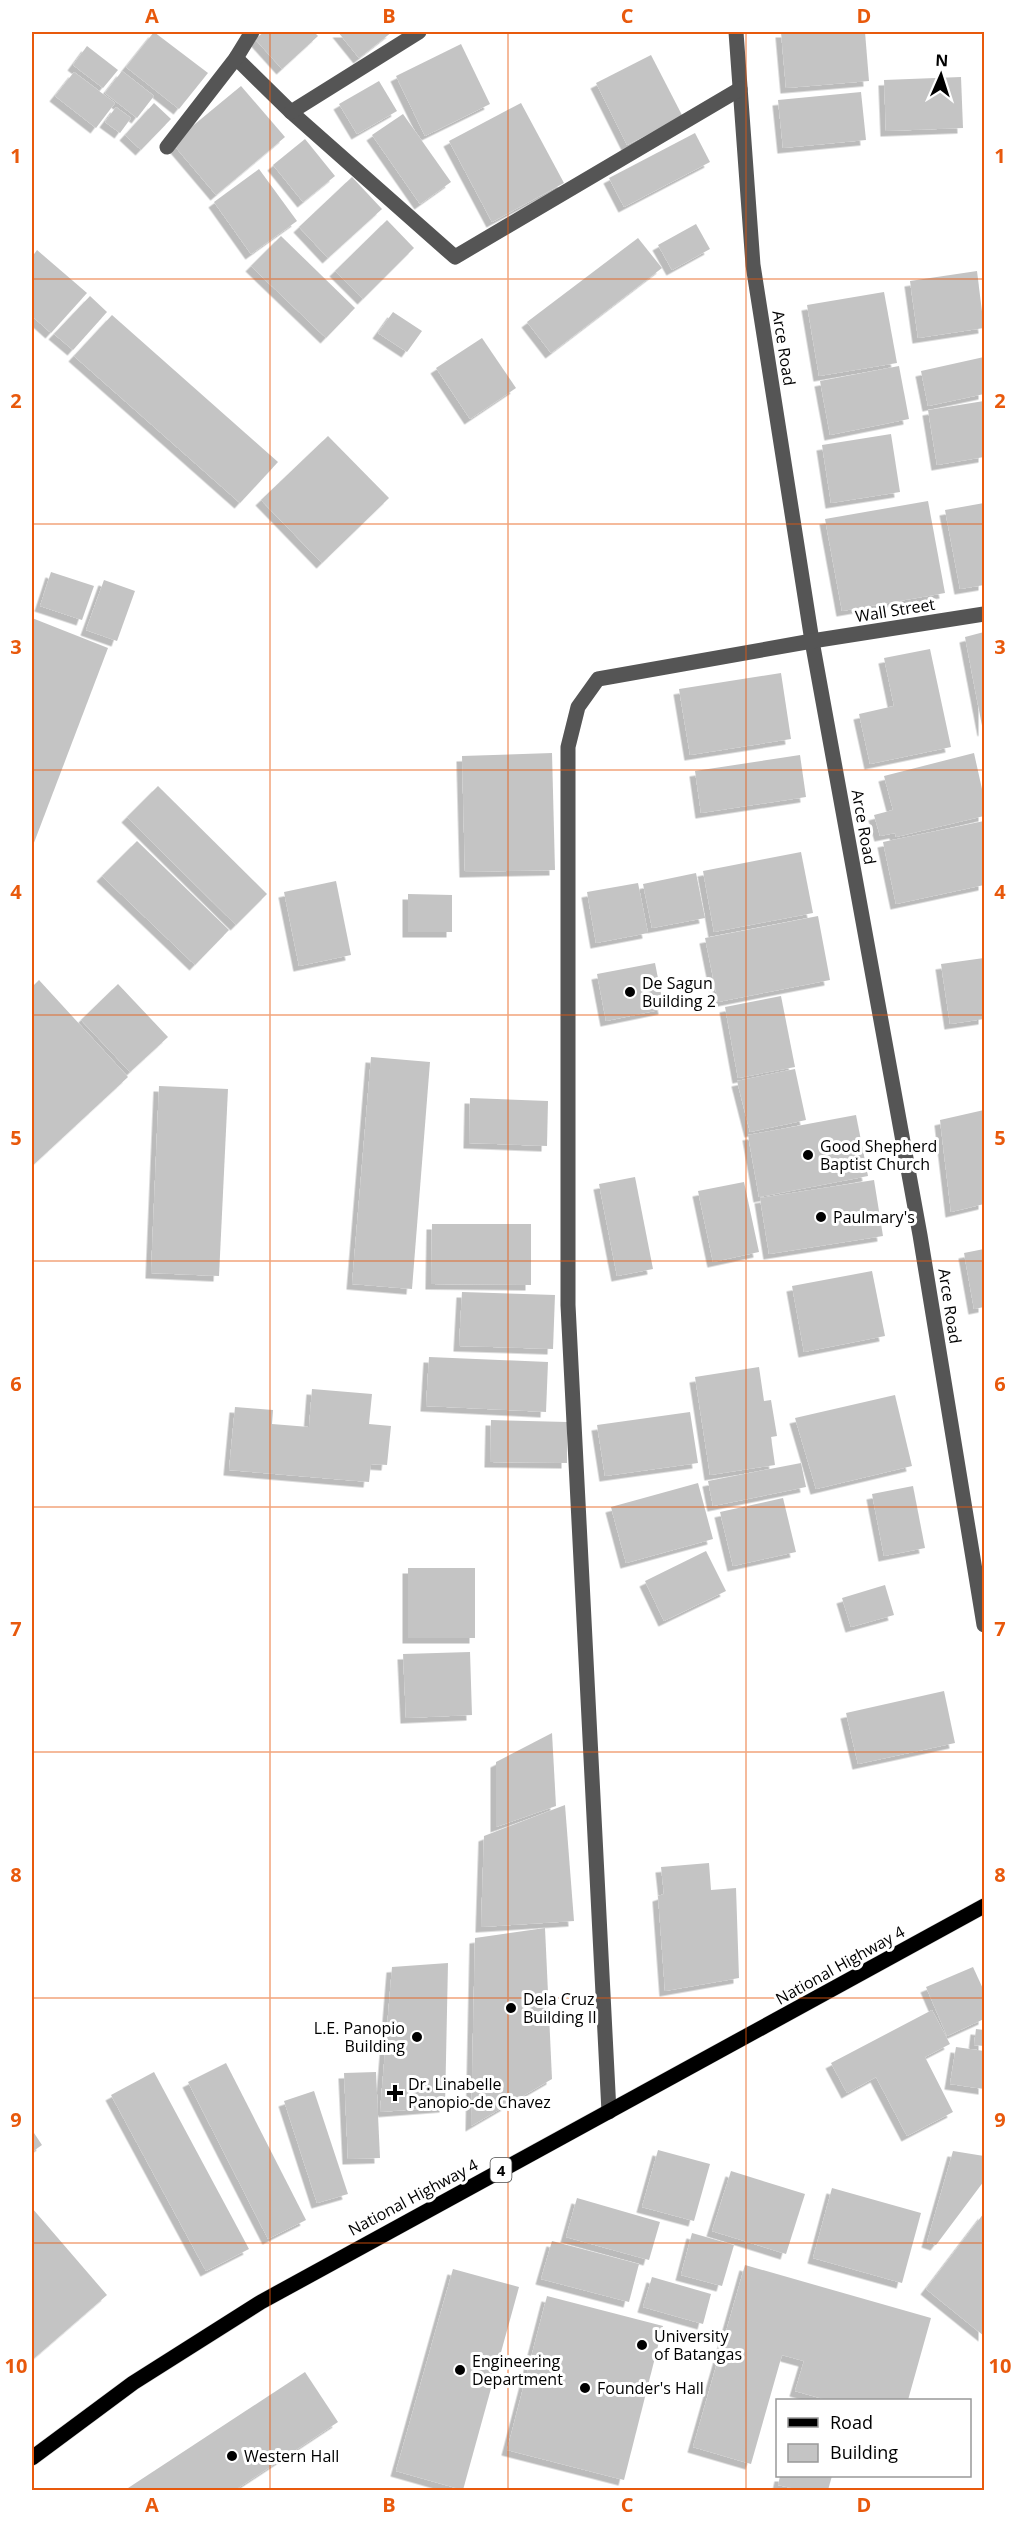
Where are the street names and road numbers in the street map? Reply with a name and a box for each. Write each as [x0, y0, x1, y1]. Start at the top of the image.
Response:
street label: Arce Road [767, 309, 801, 387]
street label: Wall Street [853, 593, 937, 627]
street label: Arce Road [847, 788, 881, 866]
street label: Arce Road [933, 1267, 967, 1345]
street label: National Highway 4 [772, 1920, 908, 2010]
street label: National Highway 4 [344, 2153, 482, 2241]
road number: 4 [490, 2158, 512, 2182]

